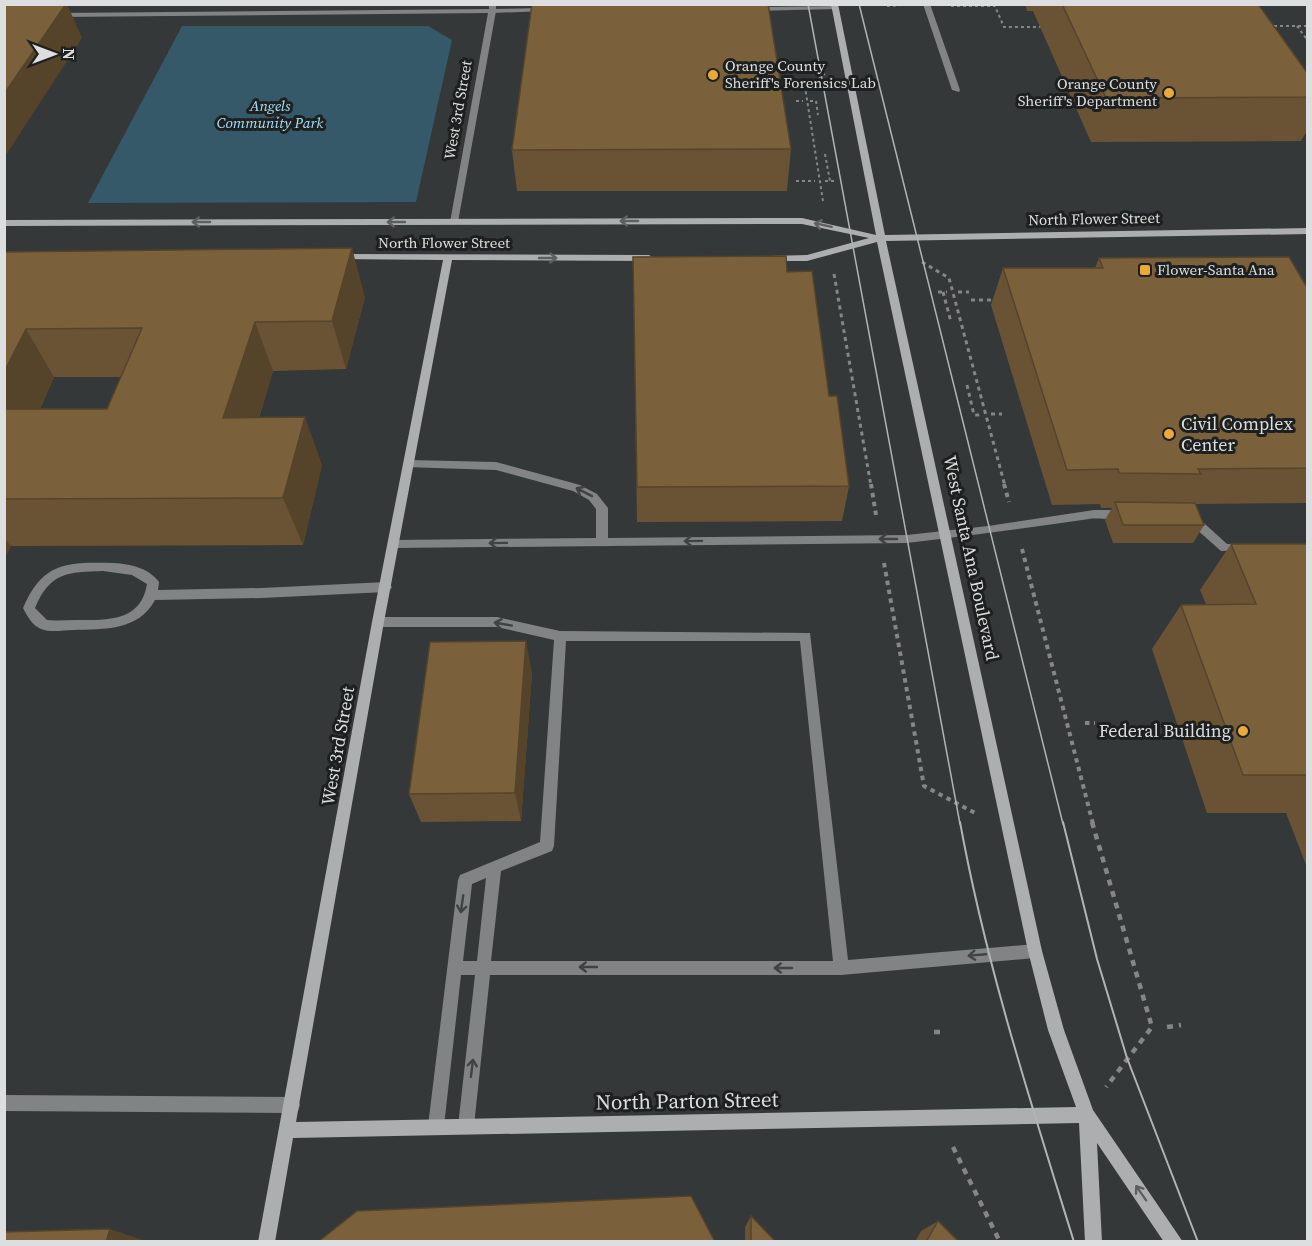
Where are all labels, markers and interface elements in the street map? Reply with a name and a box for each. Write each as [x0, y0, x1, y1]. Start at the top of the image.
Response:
north arrow [24, 24, 84, 84]
text: N [58, 48, 80, 60]
place label: Orange County Sheriff's Forensics Lab [725, 55, 876, 93]
street label: West 3rd Street [438, 59, 477, 161]
marker: Orange County Sheriff's Forensics Lab [706, 68, 720, 82]
place label: Orange County Sheriff's Department [1018, 73, 1157, 111]
marker: Orange County Sheriff's Department [1162, 86, 1176, 100]
park label: Angels Community Park [217, 95, 324, 133]
street label: North Flower Street [1028, 207, 1160, 230]
one-way arrow [619, 215, 639, 227]
one-way arrow [191, 216, 211, 228]
one-way arrow [386, 216, 406, 228]
one-way arrow [814, 219, 833, 231]
street label: North Flower Street [378, 232, 510, 253]
one-way arrow [538, 252, 558, 264]
place label: Flower-Santa Ana [1157, 259, 1275, 280]
marker: Flower-Santa Ana [1138, 263, 1152, 277]
place label: Civil Complex Center [1181, 411, 1294, 457]
marker: Civil Complex Center [1162, 427, 1176, 441]
street label: West Santa Ana Boulevard [938, 453, 1005, 663]
one-way arrow [576, 486, 593, 498]
one-way arrow [879, 533, 899, 545]
one-way arrow [684, 535, 704, 547]
one-way arrow [489, 537, 509, 549]
one-way arrow [494, 618, 514, 629]
street label: West 3rd Street [315, 684, 360, 807]
place label: Federal Building [1099, 718, 1231, 743]
marker: Federal Building [1236, 724, 1250, 738]
one-way arrow [456, 894, 467, 914]
one-way arrow [968, 950, 987, 961]
one-way arrow [578, 961, 598, 973]
one-way arrow [773, 962, 793, 974]
one-way arrow [467, 1058, 478, 1078]
street label: North Parton Street [595, 1084, 779, 1117]
one-way arrow [1135, 1186, 1147, 1202]

